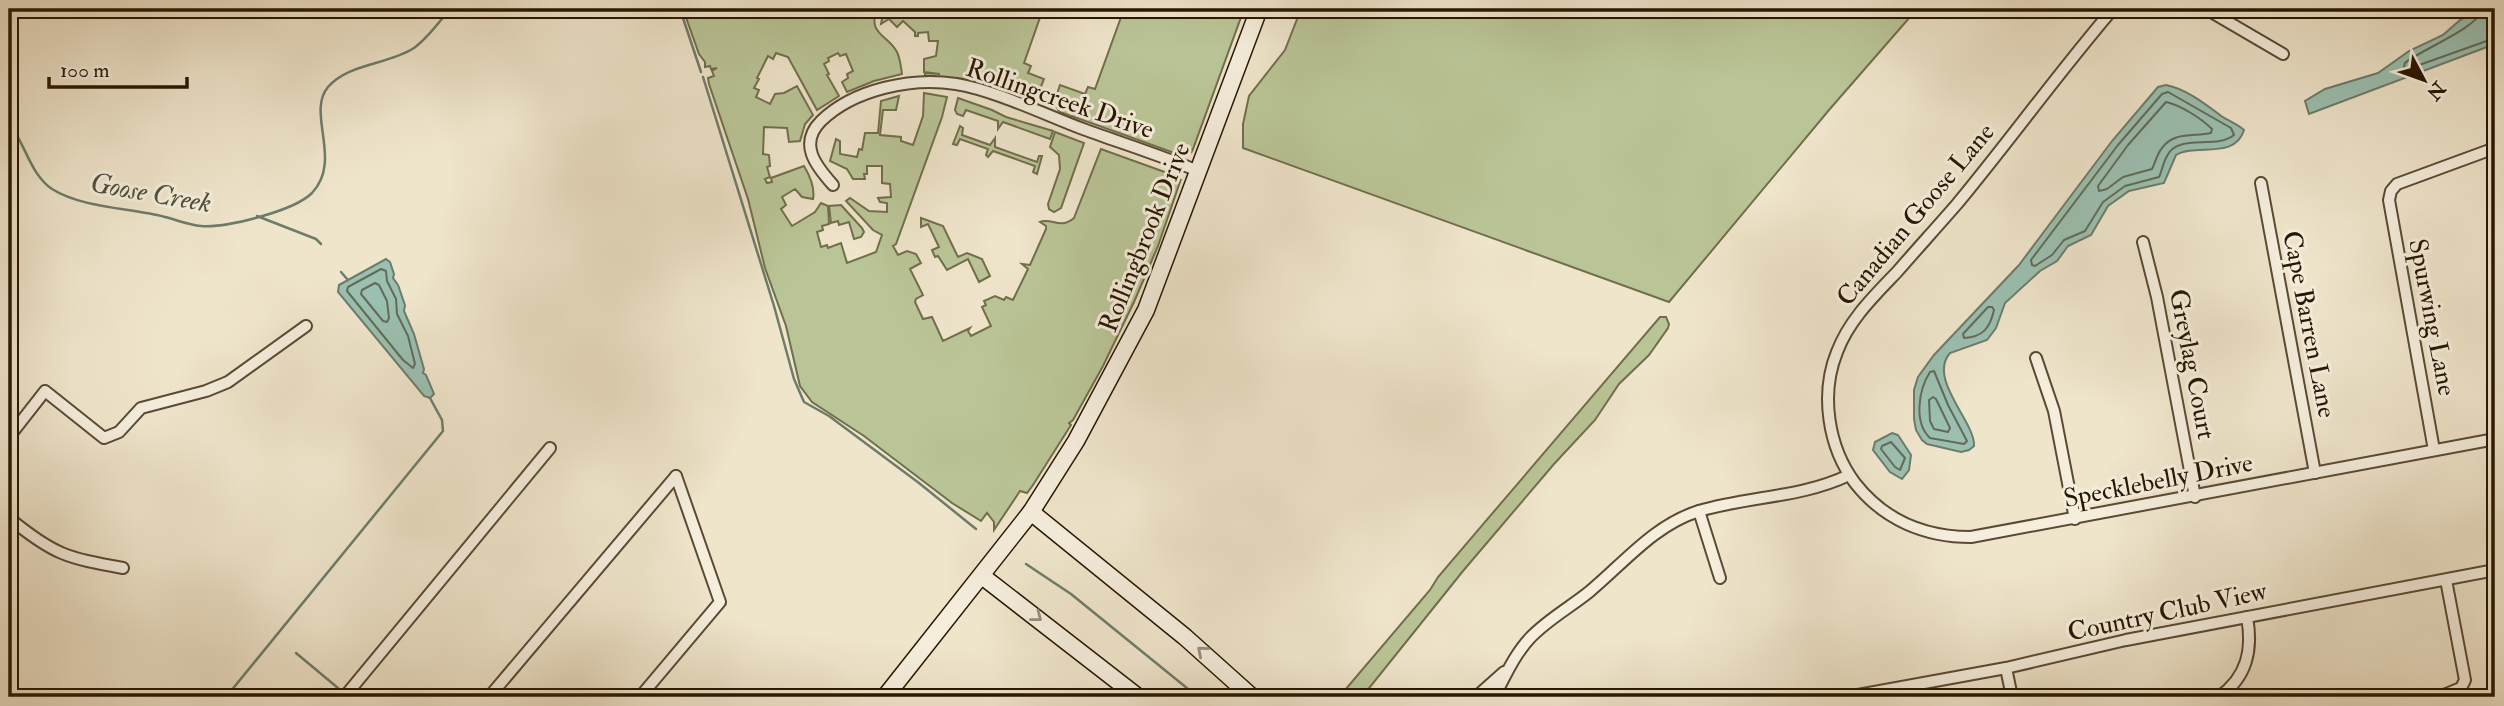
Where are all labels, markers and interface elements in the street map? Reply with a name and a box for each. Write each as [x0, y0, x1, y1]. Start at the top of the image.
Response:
scale bar [49, 46, 187, 90]
north arrow [2388, 46, 2458, 116]
street label: Rollingcreek Drive [962, 52, 1158, 146]
text: 100 m [60, 57, 110, 84]
text: N [2421, 75, 2451, 106]
street label: Canadian Goose Lane [1830, 117, 2002, 313]
street label: Rollingbrook Drive [1092, 138, 1198, 337]
water label: Goose Creek [87, 166, 214, 221]
street label: Cape Barren Lane [2274, 228, 2343, 421]
street label: Spurwing Lane [2400, 236, 2463, 399]
street label: Greylag Court [2162, 286, 2222, 442]
street label: Specklebelly Drive [2061, 447, 2256, 516]
street label: Country Club View [2065, 575, 2271, 649]
one-way arrow [1029, 609, 1041, 622]
one-way arrow [1197, 647, 1210, 659]

